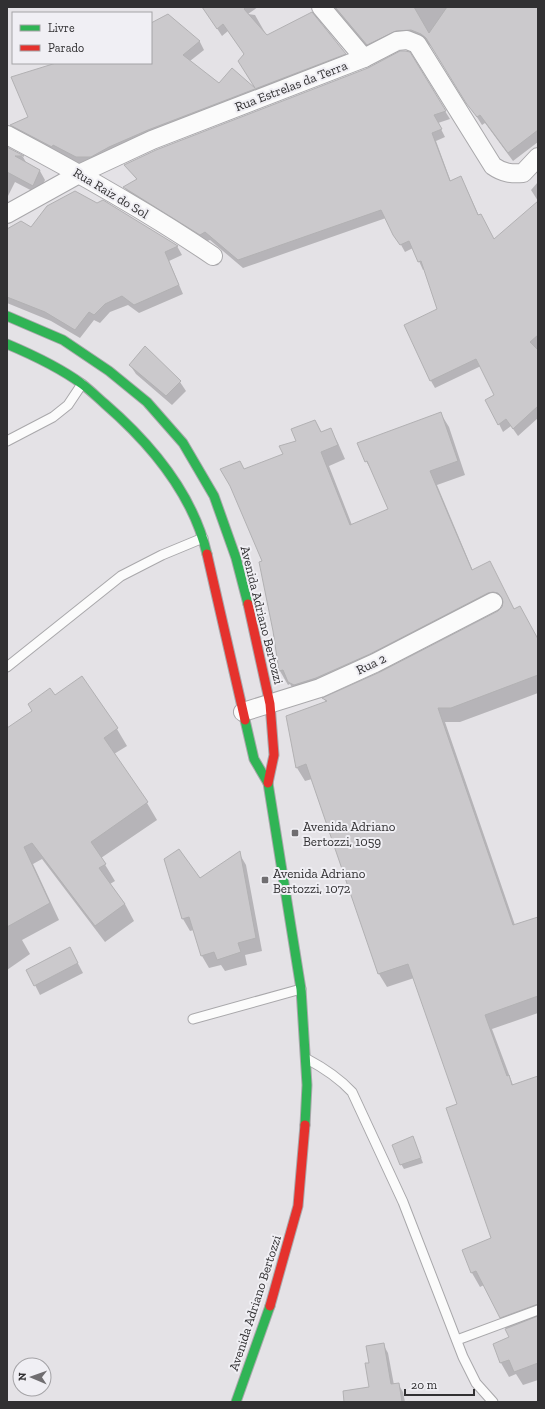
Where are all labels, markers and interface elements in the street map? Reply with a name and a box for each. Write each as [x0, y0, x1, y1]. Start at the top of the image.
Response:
legend [12, 12, 152, 64]
text: Livre [48, 21, 75, 35]
text: Parado [48, 41, 84, 55]
street label: Rua Estrelas da Terra [233, 57, 350, 114]
street label: Rua Raiz do Sol [71, 165, 152, 222]
street label: Avenida Adriano Bertozzi [238, 544, 287, 686]
street label: Rua 2 [354, 650, 389, 677]
place label: Avenida Adriano Bertozzi, 1059 [303, 819, 396, 849]
marker: Avenida Adriano Bertozzi, 1059 [290, 828, 300, 838]
place label: Avenida Adriano Bertozzi, 1072 [273, 866, 366, 896]
marker: Avenida Adriano Bertozzi, 1072 [260, 875, 270, 885]
street label: Avenida Adriano Bertozzi [226, 1233, 284, 1373]
north arrow [12, 1357, 52, 1397]
scale bar [405, 1371, 474, 1397]
text: N [16, 1372, 29, 1381]
text: 20 m [411, 1378, 438, 1392]

